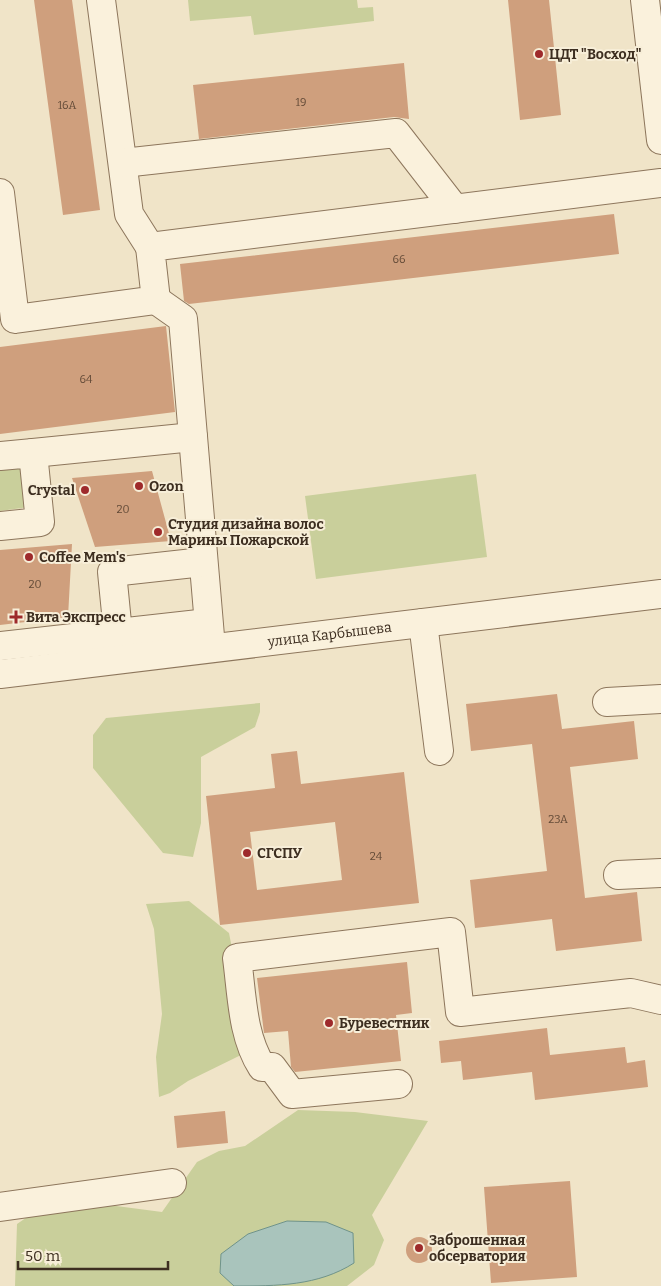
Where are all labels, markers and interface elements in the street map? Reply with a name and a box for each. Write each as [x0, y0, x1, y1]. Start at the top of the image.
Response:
place label: ЦДТ "Восход" [549, 46, 642, 63]
marker: ЦДТ "Восход" [533, 48, 545, 60]
house number: 19 [296, 96, 306, 109]
house number: 16А [58, 99, 77, 112]
house number: 66 [393, 253, 405, 266]
house number: 64 [80, 373, 93, 386]
place label: Ozon [149, 478, 183, 495]
marker: Ozon [133, 480, 145, 492]
place label: Crystal [28, 482, 76, 499]
marker: Crystal [79, 484, 91, 496]
house number: 20 [116, 503, 130, 516]
place label: Студия дизайна волос Марины Пожарской [168, 516, 324, 549]
marker: Студия дизайна волос Марины Пожарской [152, 526, 164, 538]
place label: Coffee Mem's [39, 549, 126, 566]
marker: Coffee Mem's [23, 551, 35, 563]
house number: 20 [28, 578, 42, 591]
place label: Вита Экспресс [26, 609, 126, 626]
marker: Вита Экспресс [10, 611, 22, 623]
street label: улица Карбышева [266, 618, 393, 650]
house number: 23А [548, 813, 568, 826]
place label: СГСПУ [257, 845, 303, 862]
marker: СГСПУ [241, 847, 253, 859]
house number: 24 [370, 850, 383, 863]
place label: Буревестник [339, 1015, 430, 1032]
marker: Буревестник [323, 1017, 335, 1029]
place label: Заброшенная обсерватория [429, 1232, 526, 1265]
scale bar [18, 1238, 168, 1270]
marker: Заброшенная обсерватория [413, 1242, 425, 1254]
text: 50 m [25, 1247, 61, 1265]

